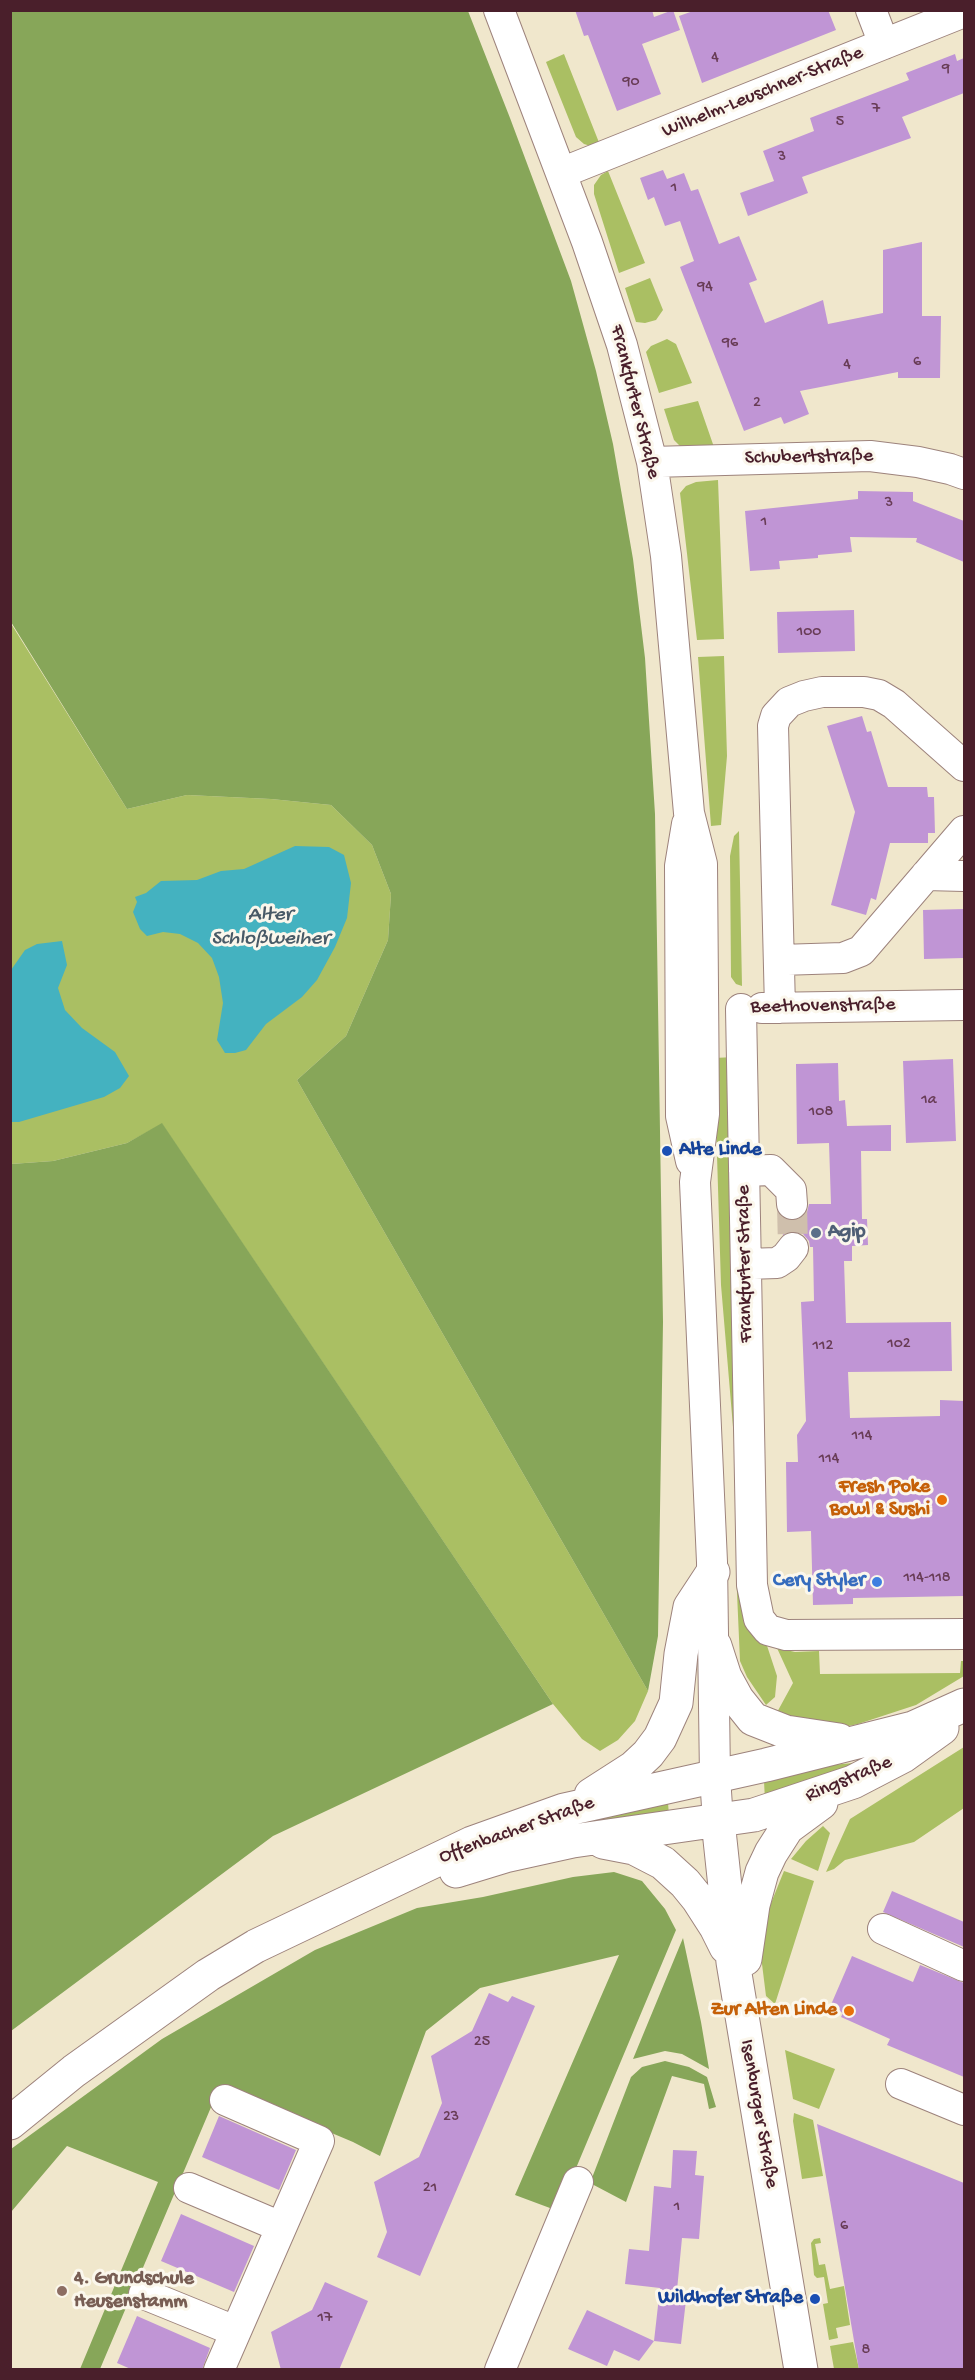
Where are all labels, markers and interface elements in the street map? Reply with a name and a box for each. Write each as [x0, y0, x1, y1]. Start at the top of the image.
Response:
street label: Wilhelm-Leuschner-Straße [659, 42, 867, 144]
house number: 4 [711, 49, 719, 69]
house number: 9 [942, 60, 950, 80]
house number: 90 [622, 73, 640, 93]
house number: 7 [872, 100, 880, 120]
house number: 5 [836, 113, 844, 133]
house number: 3 [778, 148, 786, 168]
house number: 1 [671, 179, 677, 199]
house number: 94 [697, 278, 713, 298]
street label: Frankfurter Straße [603, 323, 665, 481]
house number: 96 [722, 334, 738, 354]
house number: 6 [913, 353, 921, 373]
house number: 4 [843, 356, 851, 376]
house number: 2 [753, 394, 761, 414]
street label: Schubertstraße [745, 445, 873, 471]
house number: 3 [885, 494, 893, 514]
house number: 1 [761, 513, 767, 533]
house number: 100 [797, 623, 821, 643]
water label: Alter Schloßweiher [211, 903, 329, 953]
street label: Beethovenstraße [750, 994, 896, 1020]
house number: 1a [921, 1091, 937, 1111]
house number: 108 [809, 1103, 833, 1123]
place label: Alte Linde [679, 1139, 762, 1163]
marker: Alte Linde [660, 1144, 674, 1158]
street label: Frankfurter Straße [733, 1185, 759, 1343]
place label: Agip [828, 1221, 865, 1245]
marker: Agip [809, 1226, 823, 1240]
house number: 102 [887, 1335, 911, 1355]
house number: 112 [813, 1337, 833, 1357]
house number: 114 [852, 1427, 872, 1447]
house number: 114 [819, 1450, 839, 1470]
place label: Fresh Poke Bowl & Sushi [830, 1476, 930, 1523]
marker: Fresh Poke Bowl & Sushi [935, 1493, 949, 1507]
house number: 114-118 [903, 1569, 951, 1589]
place label: Cery Styler [773, 1570, 865, 1594]
marker: Cery Styler [870, 1575, 884, 1589]
street label: Ringstraße [802, 1751, 896, 1809]
street label: Offenbacher Straße [436, 1792, 598, 1870]
place label: Zur Alten Linde [711, 1999, 837, 2023]
marker: Zur Alten Linde [842, 2004, 856, 2018]
house number: 25 [474, 2033, 490, 2053]
street label: Isenburger Straße [733, 2038, 783, 2190]
house number: 23 [443, 2108, 459, 2128]
house number: 21 [423, 2179, 437, 2199]
house number: 1 [674, 2198, 680, 2218]
house number: 6 [840, 2217, 848, 2237]
place label: 4. Grundschule Heusenstamm [74, 2268, 194, 2315]
marker: 4. Grundschule Heusenstamm [55, 2284, 69, 2298]
place label: Wildhofer Straße [658, 2287, 803, 2311]
marker: Wildhofer Straße [808, 2292, 822, 2306]
house number: 17 [318, 2309, 332, 2329]
house number: 8 [862, 2341, 870, 2361]

